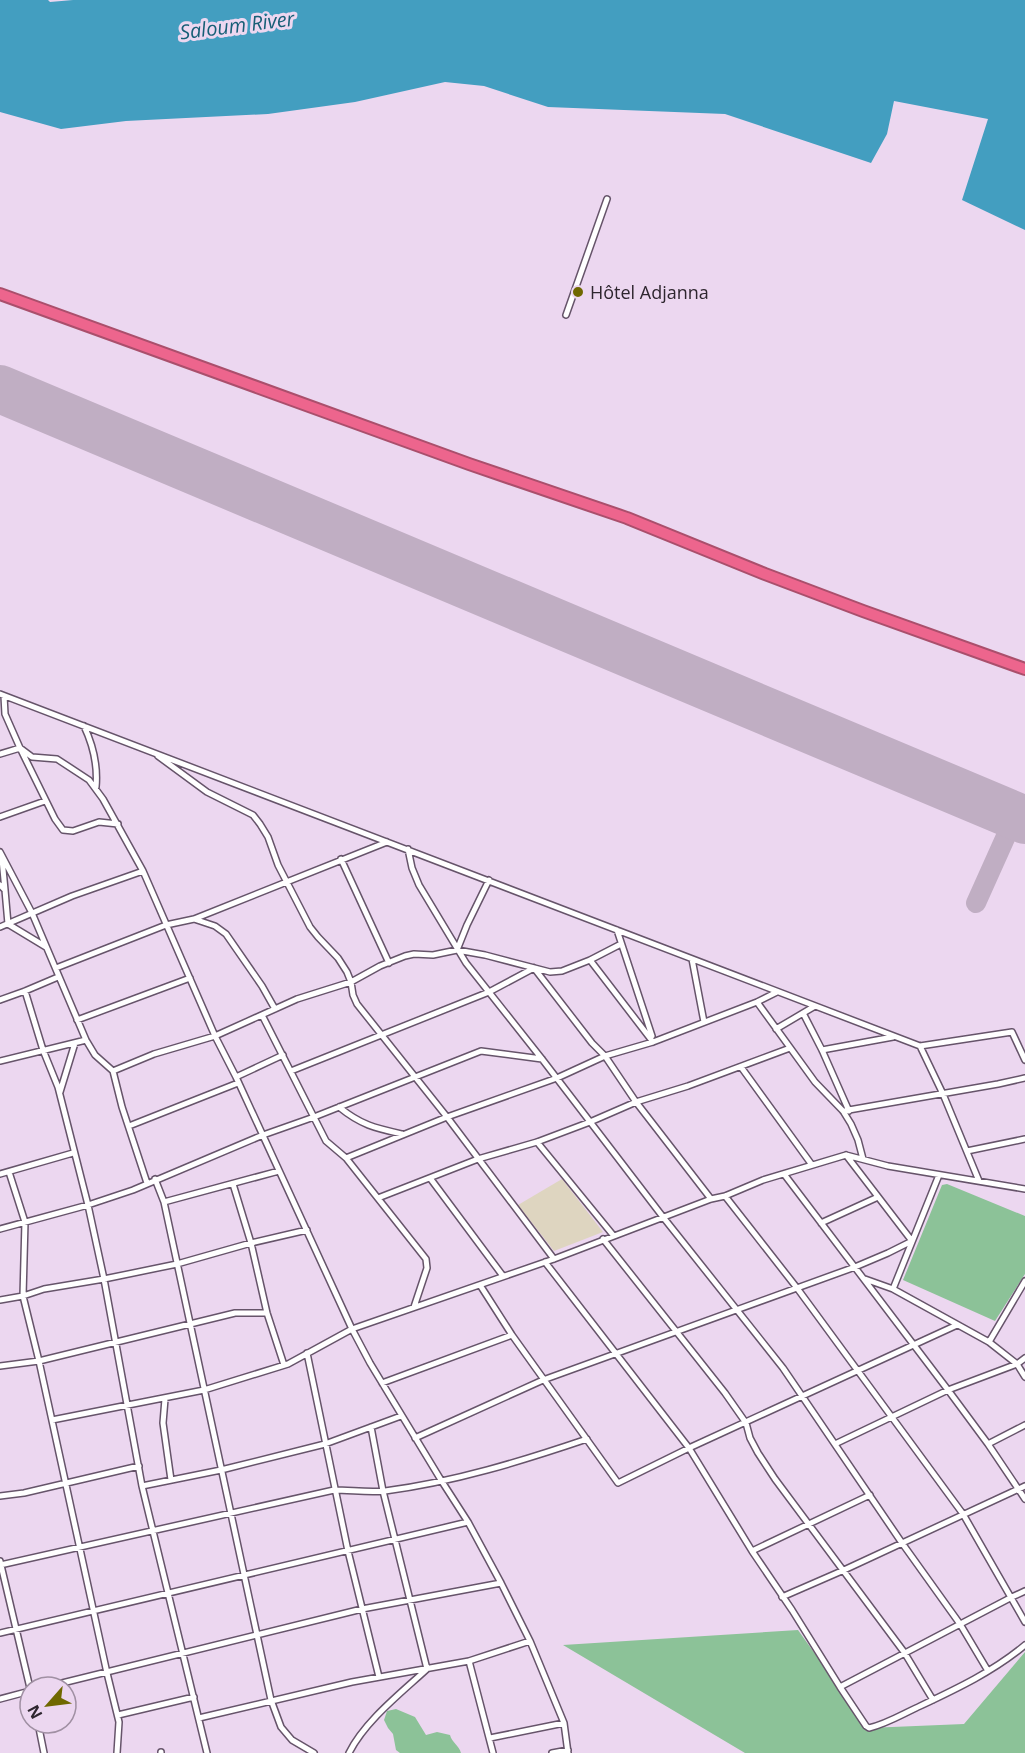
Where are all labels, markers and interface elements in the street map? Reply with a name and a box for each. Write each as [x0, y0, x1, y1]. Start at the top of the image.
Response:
water label: Saloum River [178, 4, 297, 45]
place label: Hôtel Adjanna [590, 280, 709, 304]
marker: Hôtel Adjanna [571, 285, 585, 299]
north arrow [18, 1675, 78, 1735]
text: N [22, 1701, 48, 1723]

